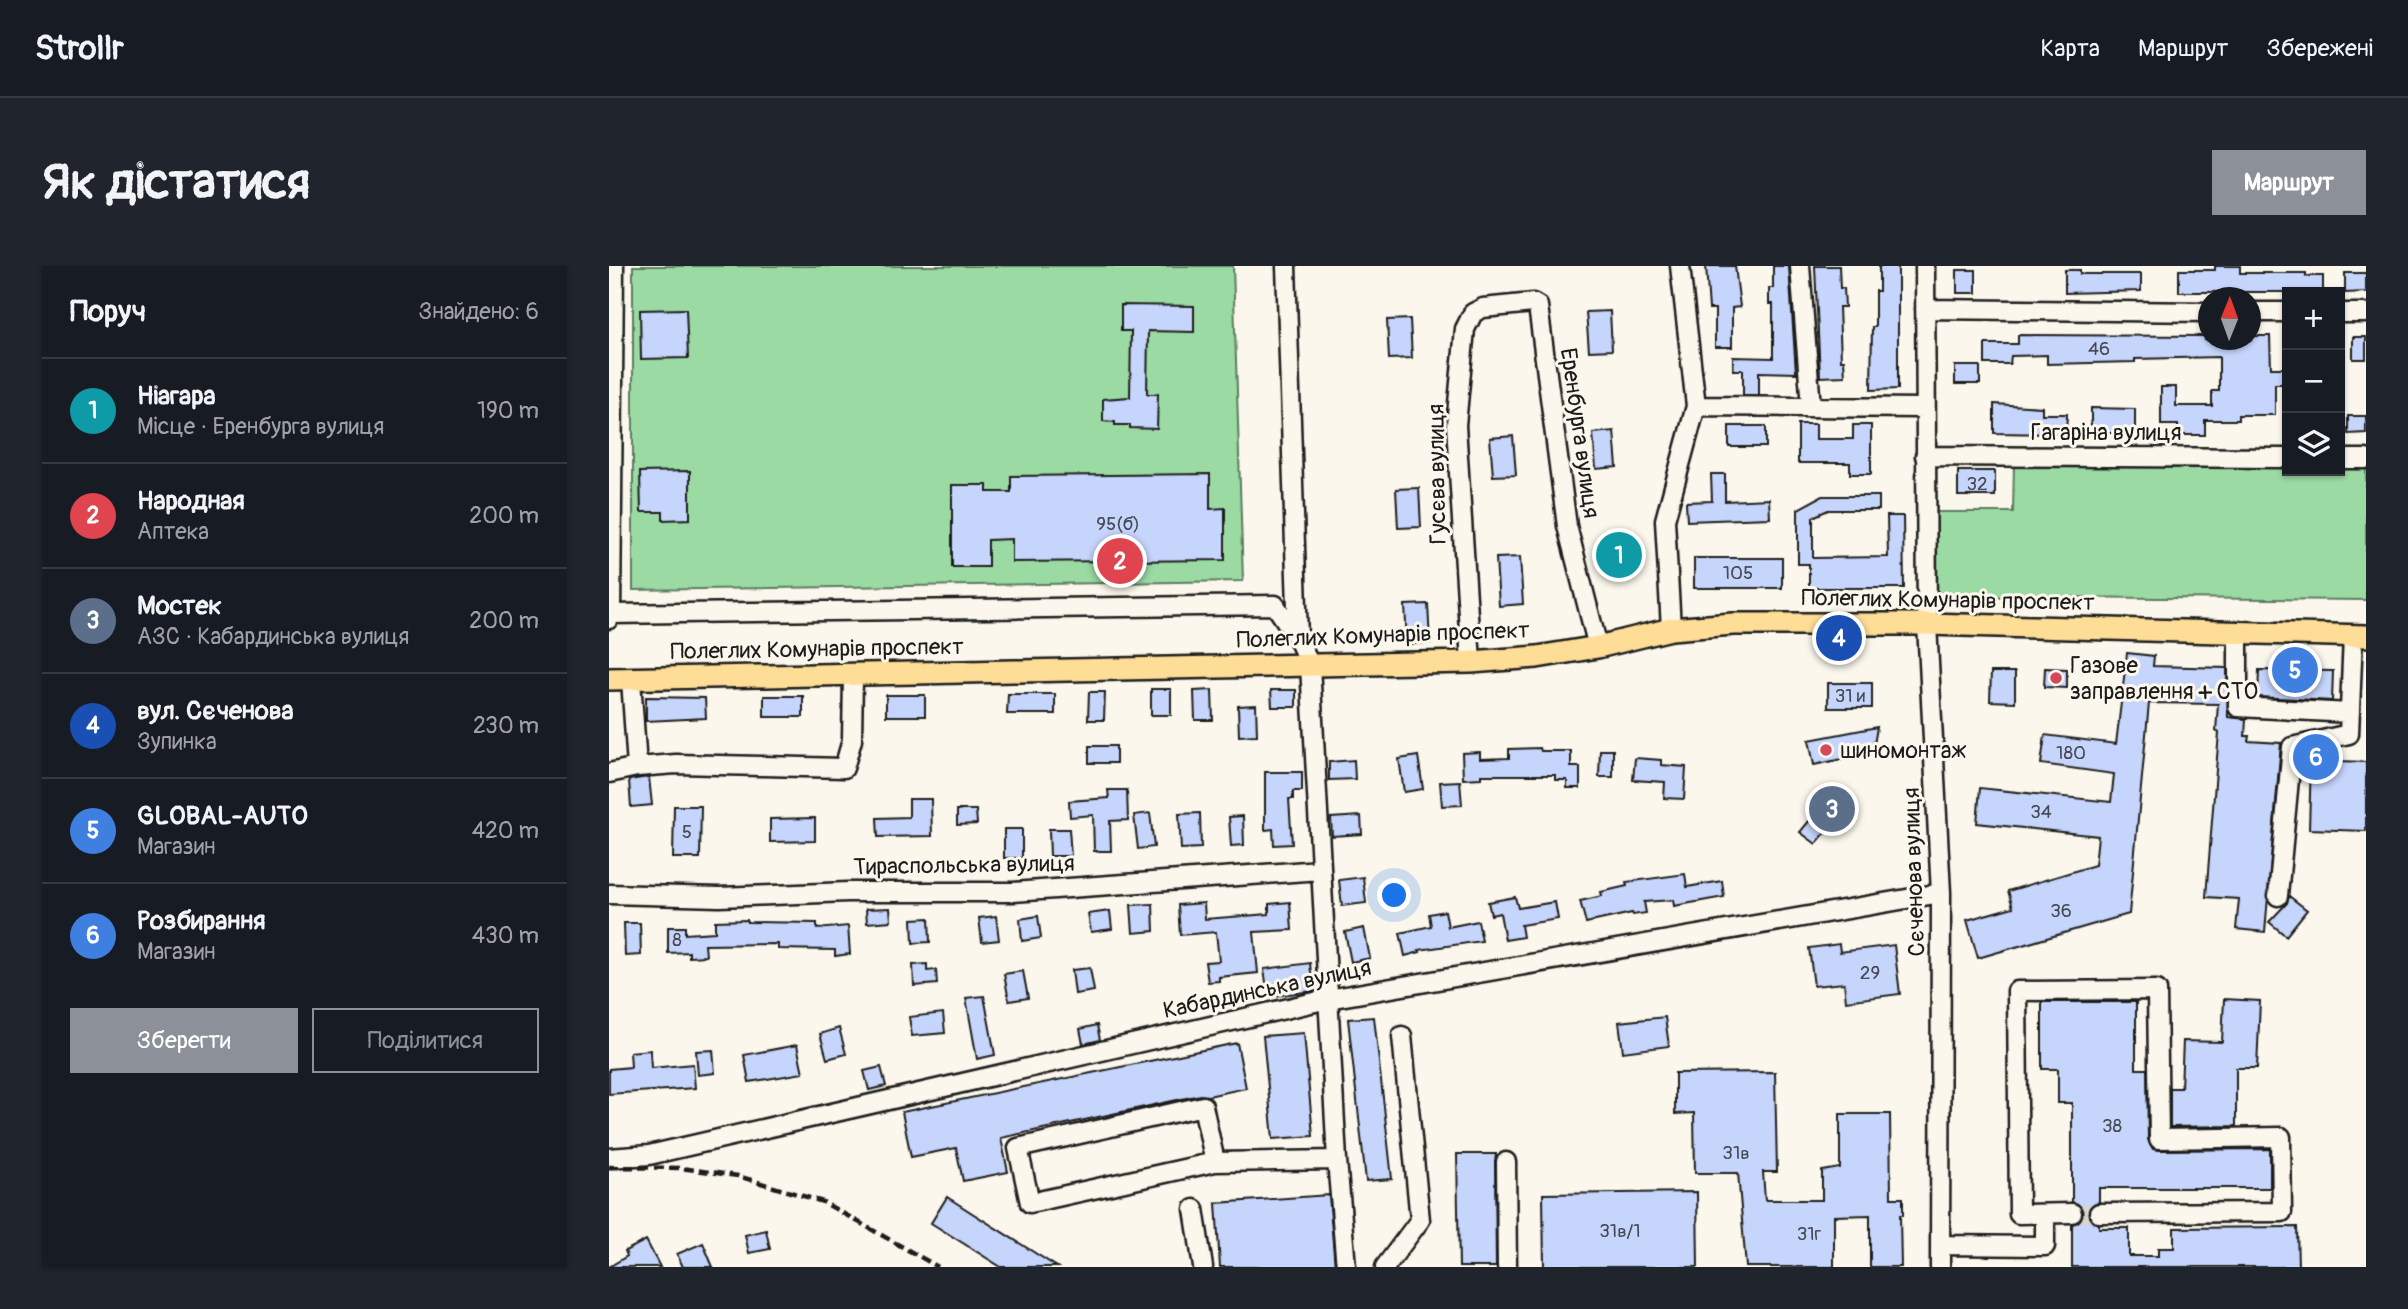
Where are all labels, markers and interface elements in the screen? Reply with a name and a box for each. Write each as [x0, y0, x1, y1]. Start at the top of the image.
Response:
text: Strollr [35, 28, 124, 69]
text: Карта [2041, 34, 2100, 63]
text: Маршрут [2138, 34, 2228, 63]
text: Збережені [2266, 34, 2373, 63]
button: Маршрут [2212, 150, 2366, 215]
text: Як дістатися [42, 152, 310, 213]
north arrow [2198, 287, 2261, 350]
map controls [2282, 287, 2345, 476]
button: + [2282, 287, 2345, 350]
text: Поруч [70, 293, 146, 330]
text: Знайдено: 6 [419, 297, 539, 326]
house number: 46 [2088, 337, 2110, 361]
street label: Еренбурга вулиця [1554, 346, 1606, 520]
button: − [2282, 350, 2345, 413]
text: Ніагара [137, 380, 216, 412]
text: 1 [89, 396, 98, 425]
text: 190 m [477, 396, 539, 425]
street label: Гусєва вулиця [1421, 403, 1453, 545]
text: Місце · Еренбурга вулиця [137, 412, 384, 441]
button: layers [2282, 413, 2345, 476]
street label: Гагаріна вулиця [2030, 418, 2182, 447]
house number: 32 [1966, 472, 1988, 496]
text: Народная [137, 485, 245, 517]
text: 2 [87, 501, 99, 530]
text: 200 m [469, 501, 539, 530]
house number: 95(б) [1096, 512, 1140, 536]
text: Аптека [137, 517, 209, 546]
pin: 1 [1596, 529, 1642, 581]
pin: 2 [1097, 535, 1143, 587]
house number: 105 [1723, 561, 1753, 585]
street label: Полеглих Комунарів проспект [1801, 583, 2095, 617]
text: Мостек [137, 590, 222, 622]
text: 3 [87, 606, 99, 635]
text: 200 m [469, 606, 539, 635]
pin: 4 [1816, 612, 1862, 664]
street label: Полеглих Комунарів проспект [1236, 615, 1531, 655]
text: АЗС · Кабардинська вулиця [137, 622, 409, 651]
street label: Полеглих Комунарів проспект [670, 632, 964, 666]
pin: 5 [2272, 644, 2318, 696]
place label: Газове заправлення + СТО [2070, 651, 2258, 706]
marker: Газове заправлення + СТО [2048, 670, 2064, 686]
house number: 31 и [1835, 684, 1866, 708]
text: вул. Сєченова [137, 695, 294, 727]
text: 4 [86, 711, 100, 740]
text: 230 m [473, 711, 539, 740]
text: Зупинка [137, 727, 217, 756]
pin: 6 [2293, 731, 2339, 783]
place label: шиномонтаж [1840, 736, 1967, 765]
house number: 180 [2056, 741, 2086, 765]
marker: шиномонтаж [1818, 742, 1834, 758]
pin: 3 [1809, 783, 1855, 835]
street label: Сєченова вулиця [1897, 787, 1931, 957]
text: GLOBAL-AUTO [137, 800, 308, 832]
house number: 34 [2030, 800, 2052, 824]
text: 5 [87, 816, 99, 845]
text: 420 m [472, 816, 539, 845]
house number: 5 [682, 820, 692, 844]
text: Магазин [137, 832, 216, 861]
street label: Тираспольська вулиця [853, 849, 1075, 881]
your location [1377, 878, 1411, 912]
house number: 36 [2050, 899, 2072, 923]
text: Розбирання [137, 905, 265, 937]
text: 6 [86, 921, 100, 950]
text: 430 m [472, 921, 539, 950]
house number: 8 [672, 928, 682, 952]
text: Магазин [137, 937, 216, 966]
street label: Кабардинська вулиця [1160, 953, 1374, 1025]
house number: 29 [1860, 961, 1880, 985]
button: Зберегти [70, 1008, 298, 1073]
button: Поділитися [312, 1008, 539, 1073]
house number: 38 [2102, 1114, 2122, 1138]
house number: 31в [1722, 1141, 1750, 1165]
house number: 31в/1 [1599, 1219, 1641, 1243]
house number: 31г [1797, 1222, 1822, 1246]

